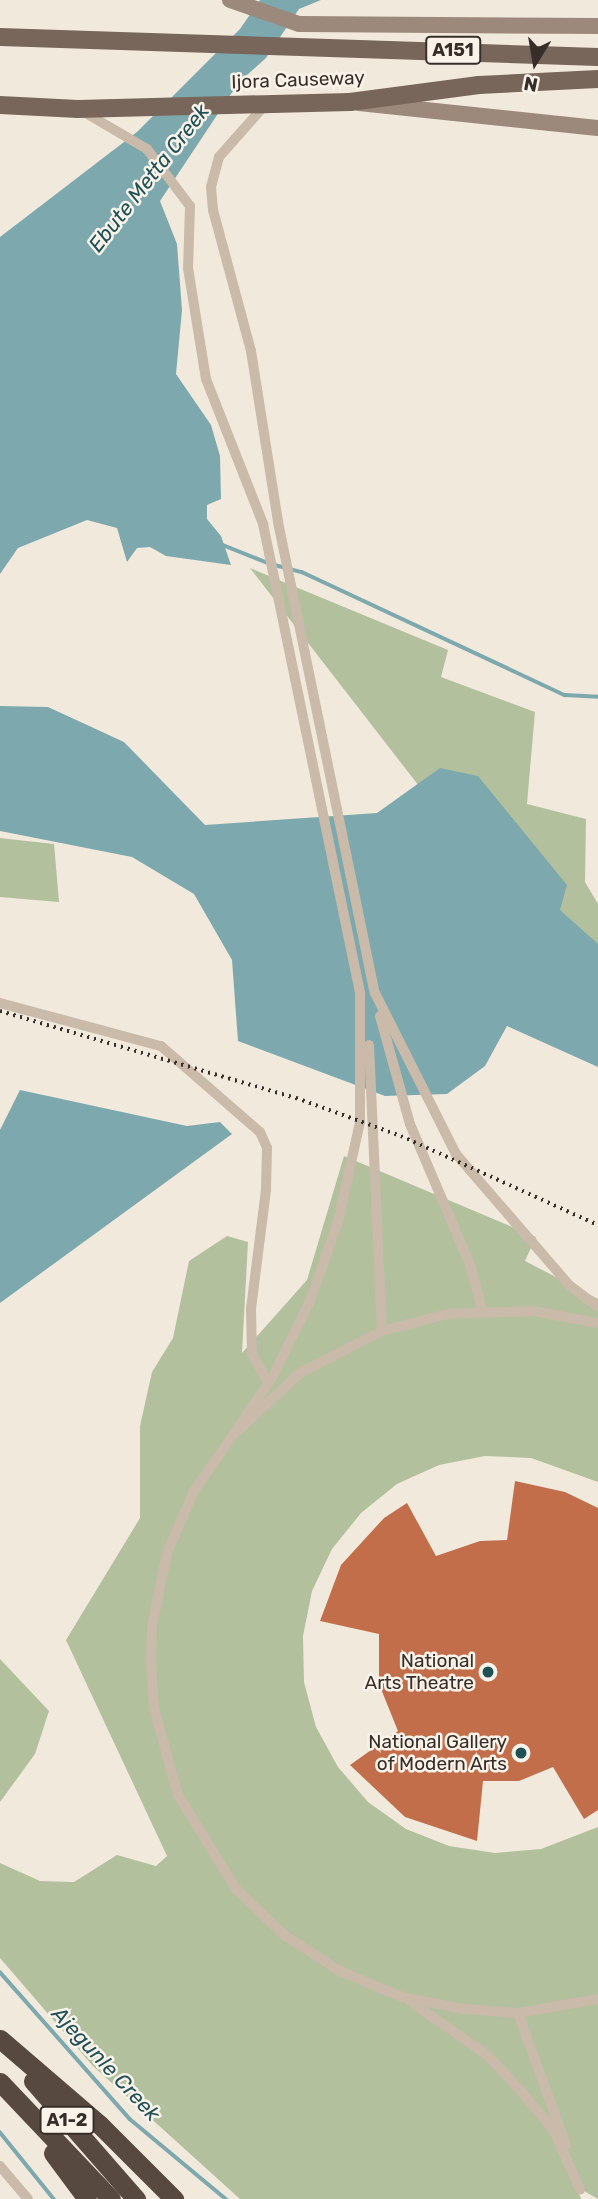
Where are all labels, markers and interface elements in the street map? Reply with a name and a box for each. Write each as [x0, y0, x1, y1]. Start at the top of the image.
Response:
north arrow [500, 28, 570, 98]
road number: A151 [425, 36, 481, 64]
street label: Ijora Causeway [231, 66, 365, 94]
text: N [522, 72, 540, 97]
water label: Ebute Metta Creek [83, 99, 215, 257]
place label: National Arts Theatre [364, 1650, 474, 1694]
marker: National Arts Theatre [480, 1664, 496, 1680]
place label: National Gallery of Modern Arts [368, 1731, 507, 1775]
marker: National Gallery of Modern Arts [513, 1745, 529, 1761]
water label: Ajegunle Creek [47, 2002, 165, 2126]
road number: A1-2 [39, 2106, 95, 2134]

